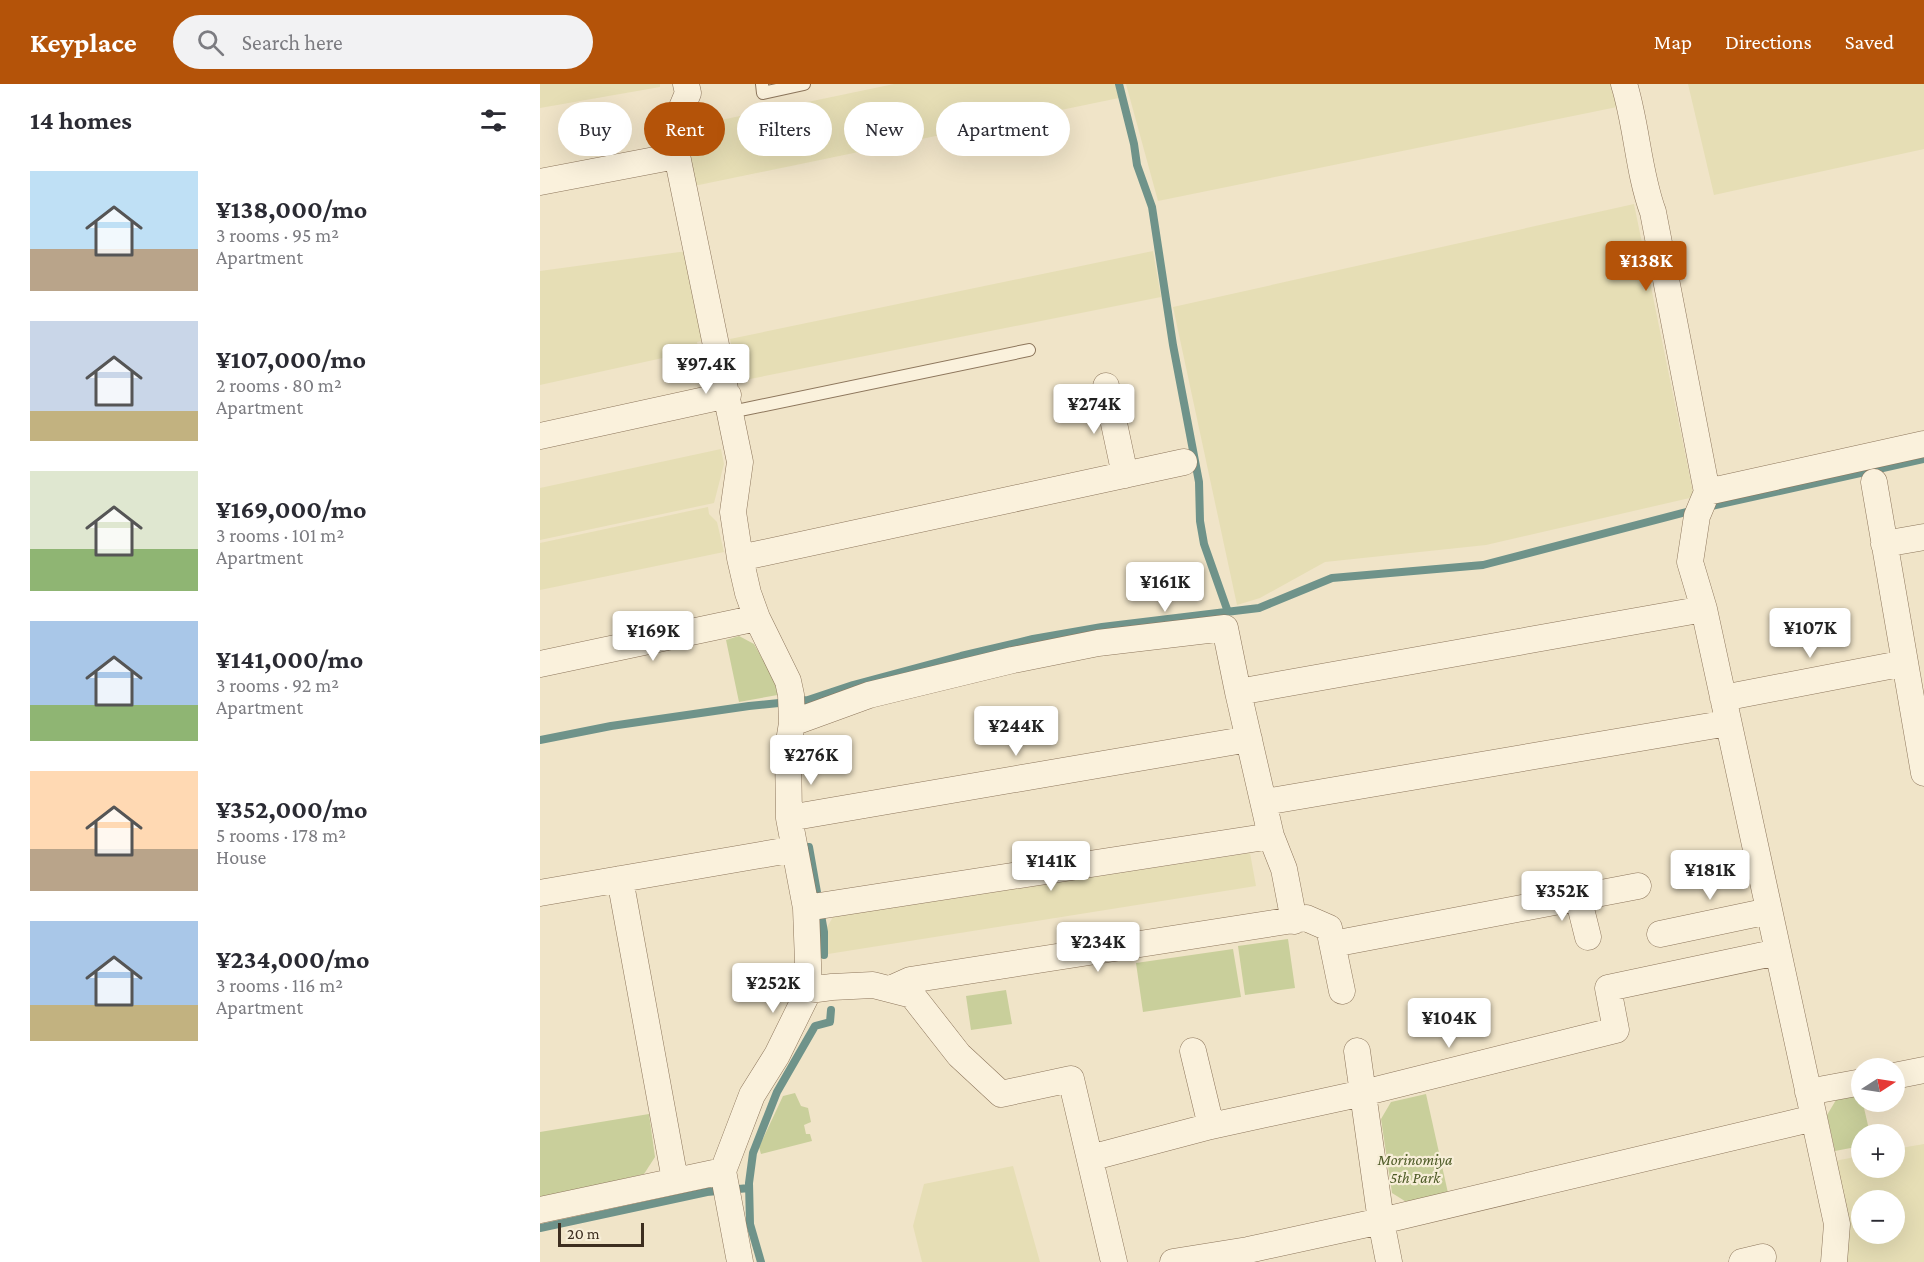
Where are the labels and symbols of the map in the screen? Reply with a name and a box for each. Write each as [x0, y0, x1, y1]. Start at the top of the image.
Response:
pin: ¥138K [1604, 241, 1688, 292]
pin: ¥97.4K [657, 344, 755, 395]
pin: ¥274K [1052, 384, 1136, 435]
pin: ¥161K [1123, 562, 1207, 613]
pin: ¥107K [1768, 608, 1852, 659]
pin: ¥169K [611, 611, 695, 662]
pin: ¥244K [974, 706, 1058, 757]
pin: ¥276K [769, 735, 853, 786]
pin: ¥141K [1009, 841, 1093, 892]
pin: ¥181K [1668, 850, 1752, 901]
pin: ¥352K [1520, 871, 1604, 922]
pin: ¥234K [1056, 922, 1140, 973]
pin: ¥252K [731, 963, 815, 1014]
pin: ¥104K [1407, 998, 1491, 1049]
north arrow [1851, 1058, 1905, 1112]
park label: Morinomiya 5th Park [1376, 1151, 1453, 1186]
scale bar [558, 1220, 644, 1248]

